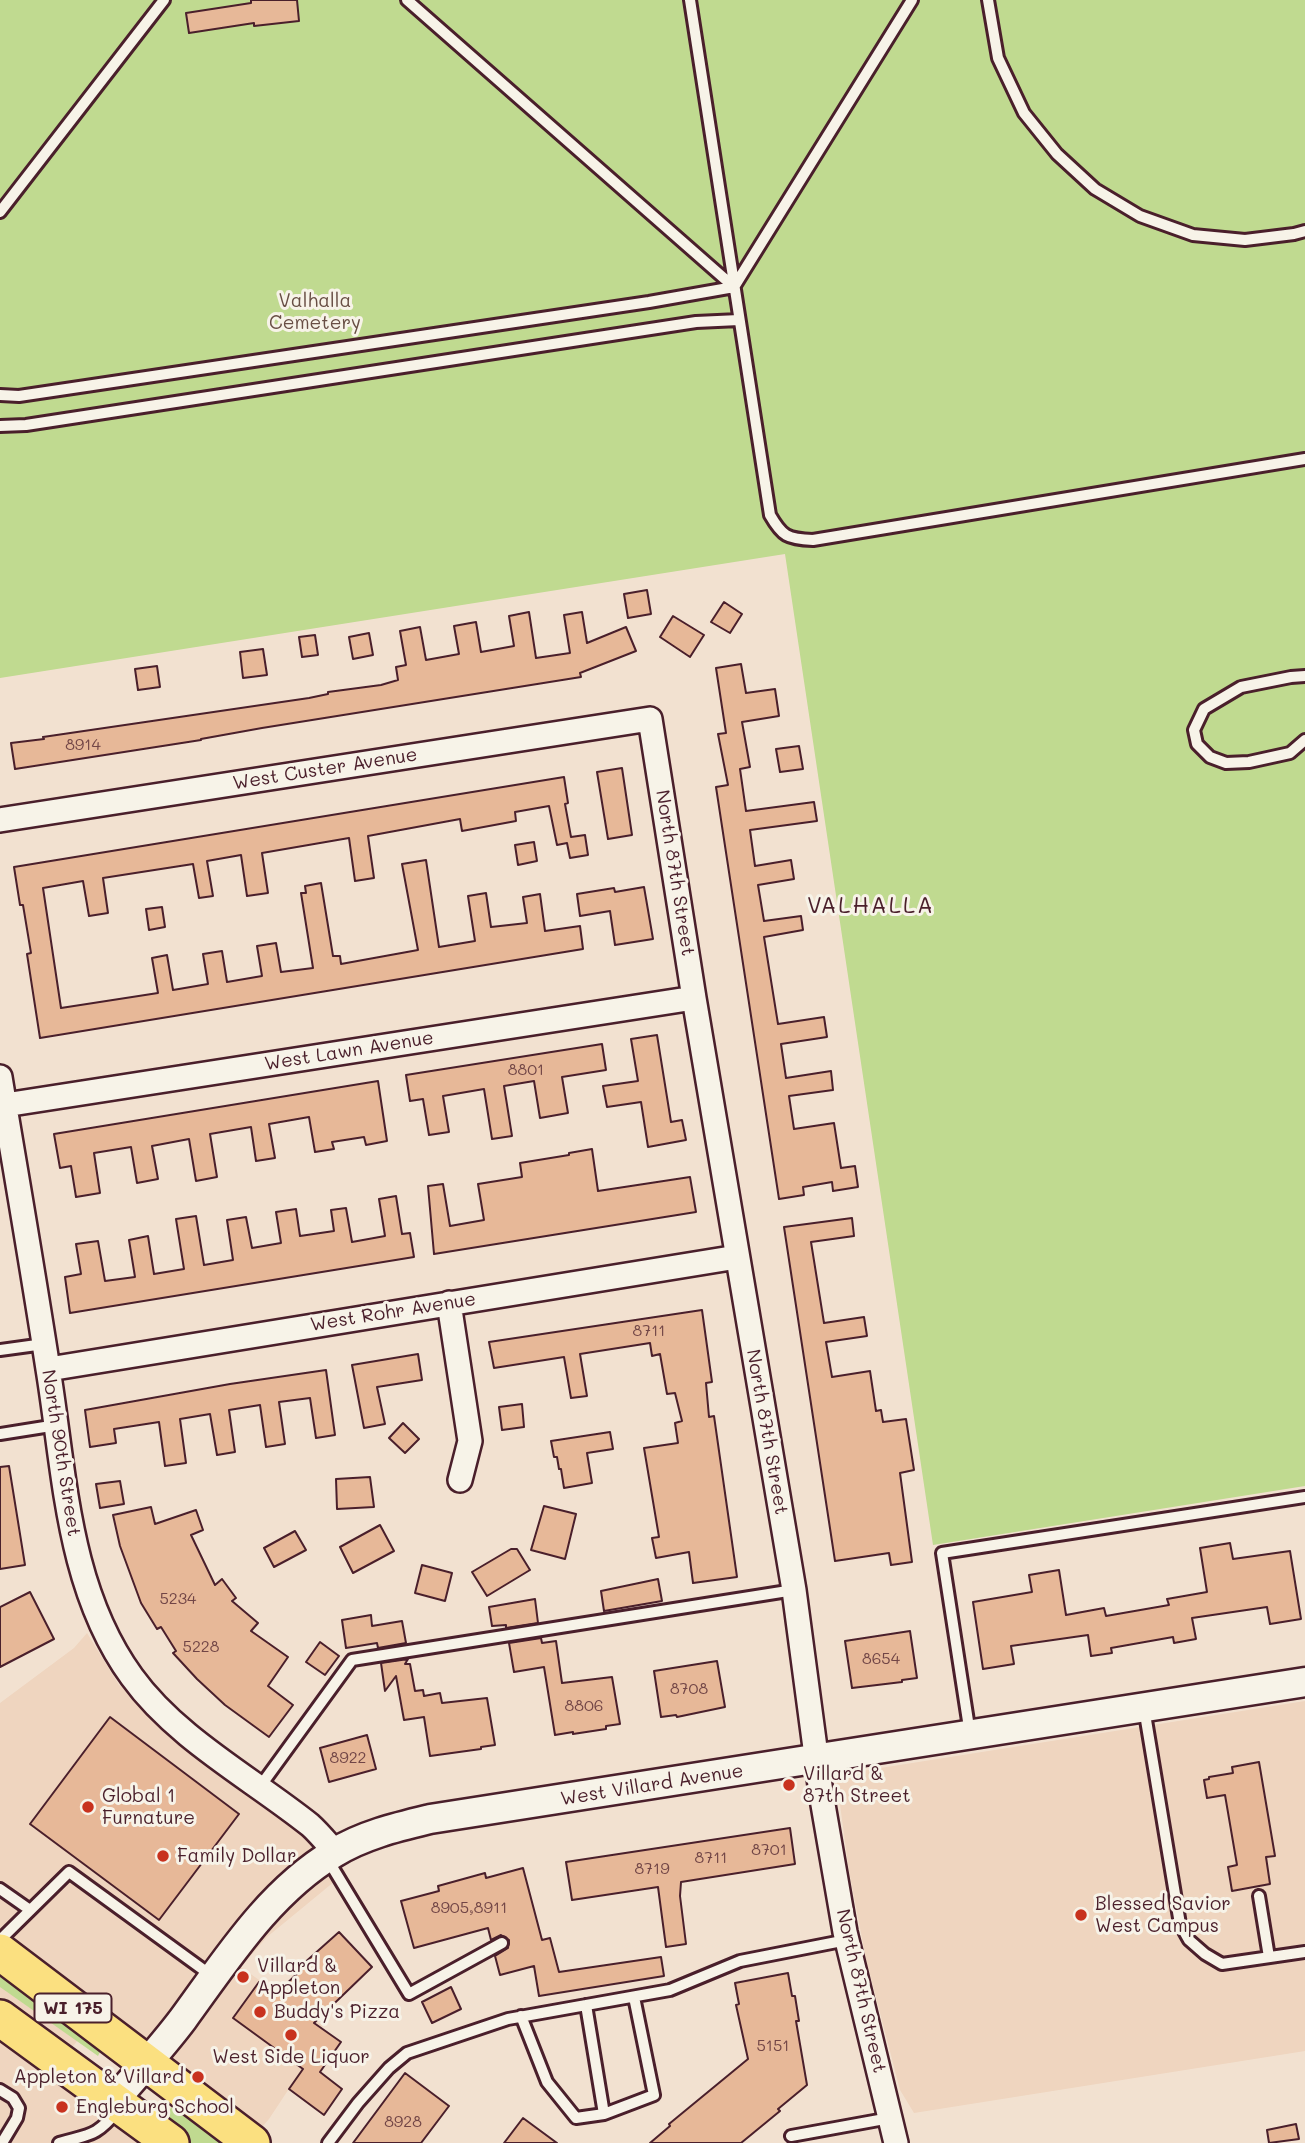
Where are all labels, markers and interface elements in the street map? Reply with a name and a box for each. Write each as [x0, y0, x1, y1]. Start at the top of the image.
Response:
park label: Valhalla Cemetery [269, 290, 361, 334]
house number: 8914 [65, 735, 101, 755]
street label: West Custer Avenue [231, 743, 419, 795]
street label: North 87th Street [651, 788, 699, 958]
district label: VALHALLA [808, 892, 934, 920]
street label: West Lawn Avenue [263, 1026, 435, 1076]
house number: 8801 [508, 1060, 544, 1080]
street label: West Rohr Avenue [308, 1288, 478, 1336]
house number: 8711 [633, 1321, 665, 1341]
street label: North 87th Street [741, 1347, 793, 1517]
street label: North 90th Street [37, 1368, 85, 1538]
house number: 5234 [159, 1589, 197, 1609]
house number: 5228 [183, 1637, 219, 1657]
house number: 8654 [862, 1649, 900, 1669]
house number: 8708 [670, 1679, 708, 1699]
house number: 8806 [565, 1696, 603, 1716]
house number: 8922 [330, 1748, 366, 1768]
street label: West Villard Avenue [559, 1759, 745, 1811]
place label: Villard & 87th Street [803, 1763, 911, 1807]
marker: Villard & 87th Street [781, 1777, 797, 1793]
place label: Global 1 Furnature [102, 1785, 195, 1829]
marker: Global 1 Furnature [80, 1799, 96, 1815]
house number: 8701 [751, 1840, 787, 1860]
place label: Family Dollar [177, 1845, 296, 1867]
marker: Family Dollar [155, 1848, 171, 1864]
house number: 8711 [695, 1848, 727, 1868]
house number: 8719 [634, 1859, 670, 1879]
place label: Blessed Savior West Campus [1095, 1893, 1231, 1937]
house number: 8905,8911 [431, 1898, 507, 1918]
street label: North 87th Street [831, 1907, 891, 2075]
marker: Blessed Savior West Campus [1073, 1907, 1089, 1923]
place label: Villard & Appleton [257, 1955, 340, 1999]
marker: Villard & Appleton [235, 1969, 251, 1985]
road number: WI 175 [34, 1994, 112, 2022]
place label: Buddy's Pizza [274, 2001, 400, 2023]
marker: Buddy's Pizza [252, 2004, 268, 2020]
marker: West Side Liquor [283, 2027, 299, 2043]
house number: 5151 [757, 2036, 789, 2056]
place label: West Side Liquor [212, 2046, 370, 2068]
place label: Appleton & Villard [14, 2066, 184, 2088]
marker: Appleton & Villard [190, 2069, 206, 2085]
place label: Engleburg School [76, 2096, 234, 2118]
marker: Engleburg School [54, 2099, 70, 2115]
house number: 8928 [384, 2112, 422, 2132]

